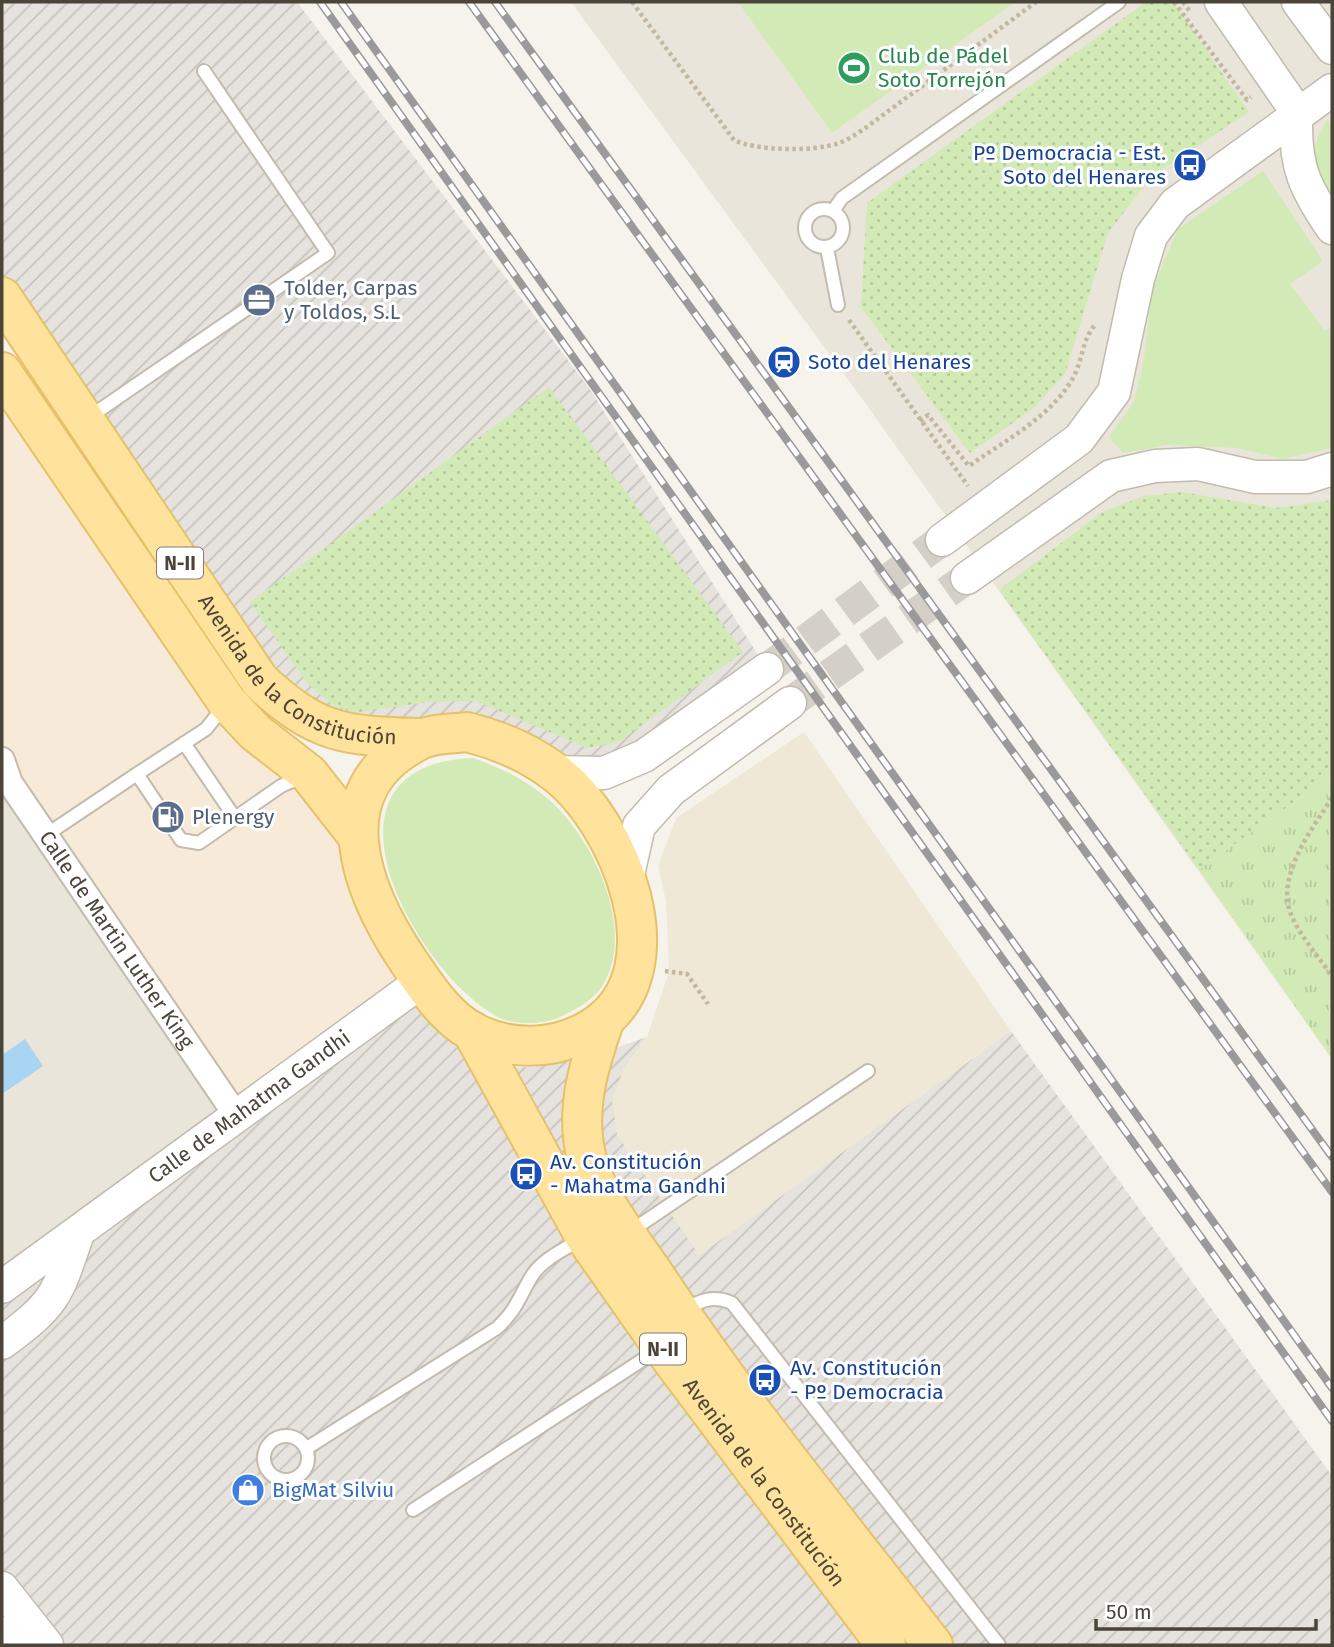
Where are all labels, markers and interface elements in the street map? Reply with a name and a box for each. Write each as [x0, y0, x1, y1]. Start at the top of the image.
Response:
place label: Club de Pádel Soto Torrejón [878, 43, 1008, 93]
sports icon: Club de Pádel Soto Torrejón [835, 49, 873, 87]
place label: Pº Democracia - Est. Soto del Henares [973, 140, 1166, 190]
bus stop icon: Pº Democracia - Est. Soto del Henares [1171, 146, 1209, 184]
place label: Tolder, Carpas y Toldos, S.L [284, 275, 418, 325]
office icon: Tolder, Carpas y Toldos, S.L [240, 281, 278, 319]
station icon: Soto del Henares [765, 343, 803, 381]
place label: Soto del Henares [808, 349, 971, 375]
road number: N-II [157, 548, 203, 578]
street label: Avenida de la Constitución [193, 589, 397, 750]
fuel station icon: Plenergy [149, 798, 187, 836]
place label: Plenergy [192, 804, 275, 830]
street label: Calle de Martin Luther King [33, 826, 200, 1054]
street label: Calle de Mahatma Gandhi [143, 1025, 355, 1189]
place label: Av. Constitución - Mahatma Gandhi [550, 1149, 726, 1199]
bus stop icon: Av. Constitución - Mahatma Gandhi [507, 1155, 545, 1193]
road number: N-II [640, 1334, 686, 1364]
place label: Av. Constitución - Pº Democracia [790, 1355, 944, 1405]
bus stop icon: Av. Constitución - Pº Democracia [746, 1361, 784, 1399]
street label: Avenida de la Constitución [677, 1373, 851, 1592]
shop icon: BigMat Silviu [229, 1471, 267, 1509]
place label: BigMat Silviu [272, 1477, 394, 1503]
scale bar [1096, 1588, 1316, 1632]
text: 50 m [1106, 1599, 1152, 1625]

